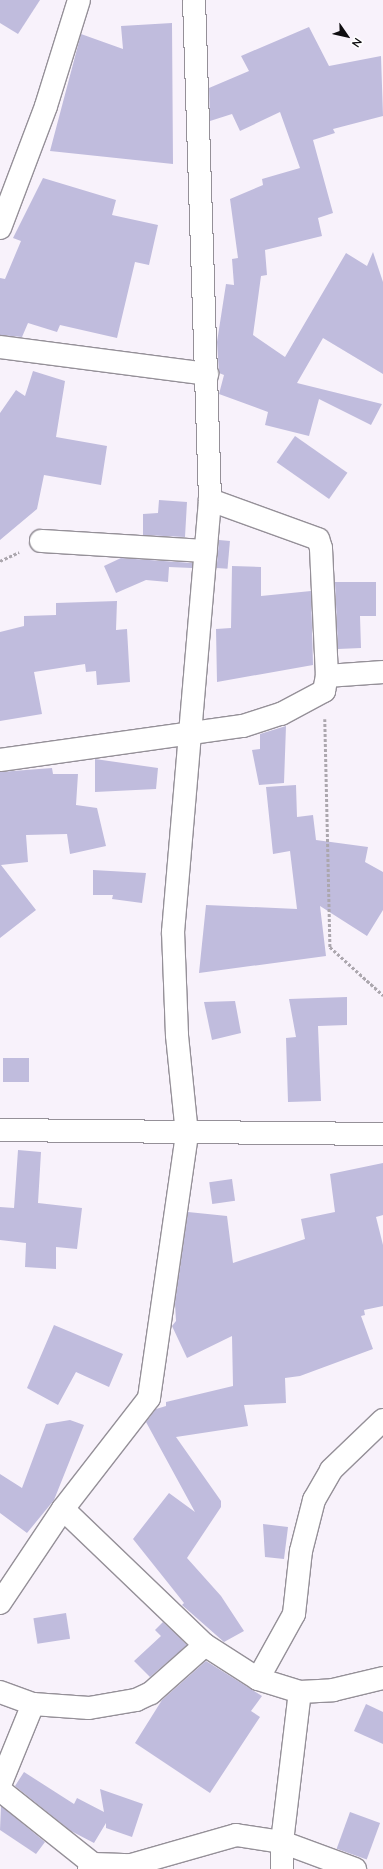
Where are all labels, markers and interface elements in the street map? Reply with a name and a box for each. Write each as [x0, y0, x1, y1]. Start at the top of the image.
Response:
north arrow [327, 16, 367, 56]
text: N [349, 35, 365, 50]

